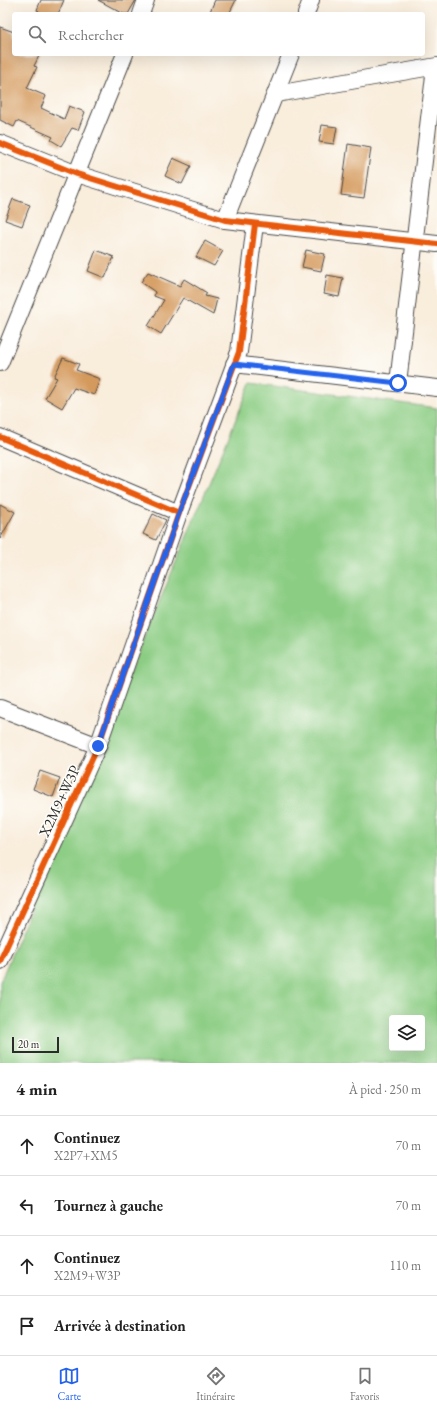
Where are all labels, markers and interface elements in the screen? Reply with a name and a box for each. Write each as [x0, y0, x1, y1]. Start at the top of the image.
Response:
search box [12, 12, 425, 56]
icon: search [26, 23, 48, 45]
text: Rechercher [58, 25, 124, 44]
route start [389, 374, 407, 392]
route end [89, 737, 107, 755]
street label: X2M9+W3P [34, 762, 84, 841]
map controls [389, 1015, 425, 1051]
button: layers [389, 1015, 425, 1051]
scale bar [12, 1035, 59, 1054]
text: 20 m [18, 1037, 39, 1051]
text: 4 min [16, 1078, 57, 1100]
text: À pied · 250 m [349, 1081, 421, 1098]
text: Continuez [54, 1128, 120, 1147]
icon: ahead [16, 1135, 38, 1157]
text: 70 m [396, 1137, 421, 1154]
text: X2P7+XM5 [54, 1147, 118, 1164]
icon: left [16, 1195, 38, 1217]
text: Tournez à gauche [54, 1196, 163, 1215]
text: 70 m [396, 1197, 421, 1214]
text: Continuez [54, 1248, 120, 1267]
icon: ahead [16, 1255, 38, 1277]
text: 110 m [390, 1257, 421, 1274]
text: X2M9+W3P [54, 1267, 120, 1284]
icon: arrive [16, 1315, 38, 1337]
text: Arrivée à destination [54, 1316, 186, 1335]
tab: Carte [58, 1365, 81, 1403]
tab: Itinéraire [196, 1365, 235, 1403]
tab: Favoris [350, 1365, 379, 1403]

